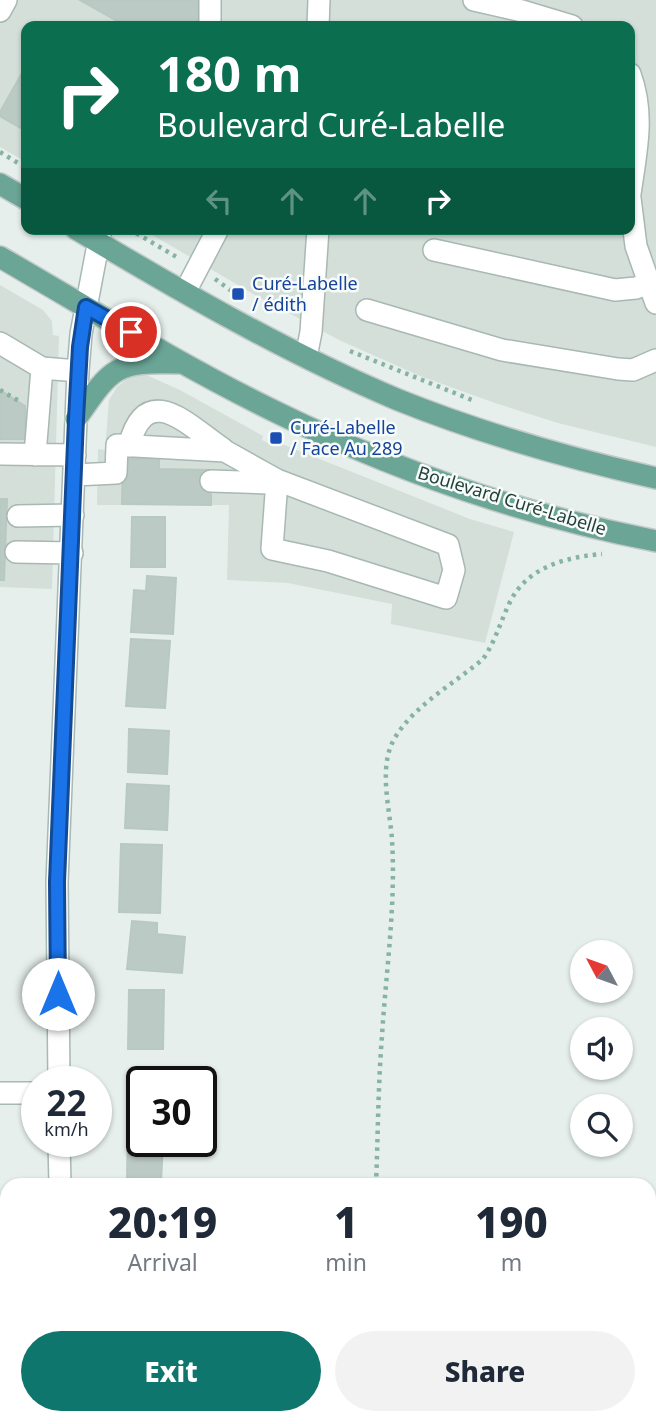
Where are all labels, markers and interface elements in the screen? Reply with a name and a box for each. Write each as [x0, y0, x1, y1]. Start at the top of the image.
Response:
text: 180 m [157, 40, 302, 106]
icon: right [42, 49, 133, 140]
text: Boulevard Curé-Labelle [157, 103, 505, 146]
icon: left [200, 182, 238, 220]
icon: ahead [273, 182, 311, 220]
icon: ahead [346, 182, 384, 220]
icon: right [419, 182, 457, 220]
place label: Curé-Labelle / édith [252, 271, 358, 316]
marker: Curé-Labelle / édith [230, 286, 246, 302]
pin [101, 302, 161, 362]
icon: arrive [112, 313, 150, 351]
place label: Curé-Labelle / Face Au 289 [290, 415, 402, 460]
marker: Curé-Labelle / Face Au 289 [268, 430, 284, 446]
street label: Boulevard Curé-Labelle [415, 460, 609, 540]
north arrow [570, 940, 634, 1003]
map controls [570, 940, 633, 1157]
position arrow [21, 957, 95, 1031]
button: sound [570, 1017, 633, 1080]
speed limit sign: 30 [126, 1066, 217, 1157]
text: 22 [46, 1079, 87, 1126]
button: search [570, 1094, 633, 1157]
text: km/h [44, 1117, 89, 1141]
text: 20:19 [108, 1193, 217, 1250]
text: 1 [334, 1193, 358, 1250]
text: 190 [475, 1193, 548, 1250]
text: Arrival [128, 1246, 198, 1278]
text: min [325, 1246, 367, 1278]
text: m [501, 1246, 522, 1278]
button: Exit [21, 1331, 321, 1411]
button: Share [335, 1331, 635, 1411]

